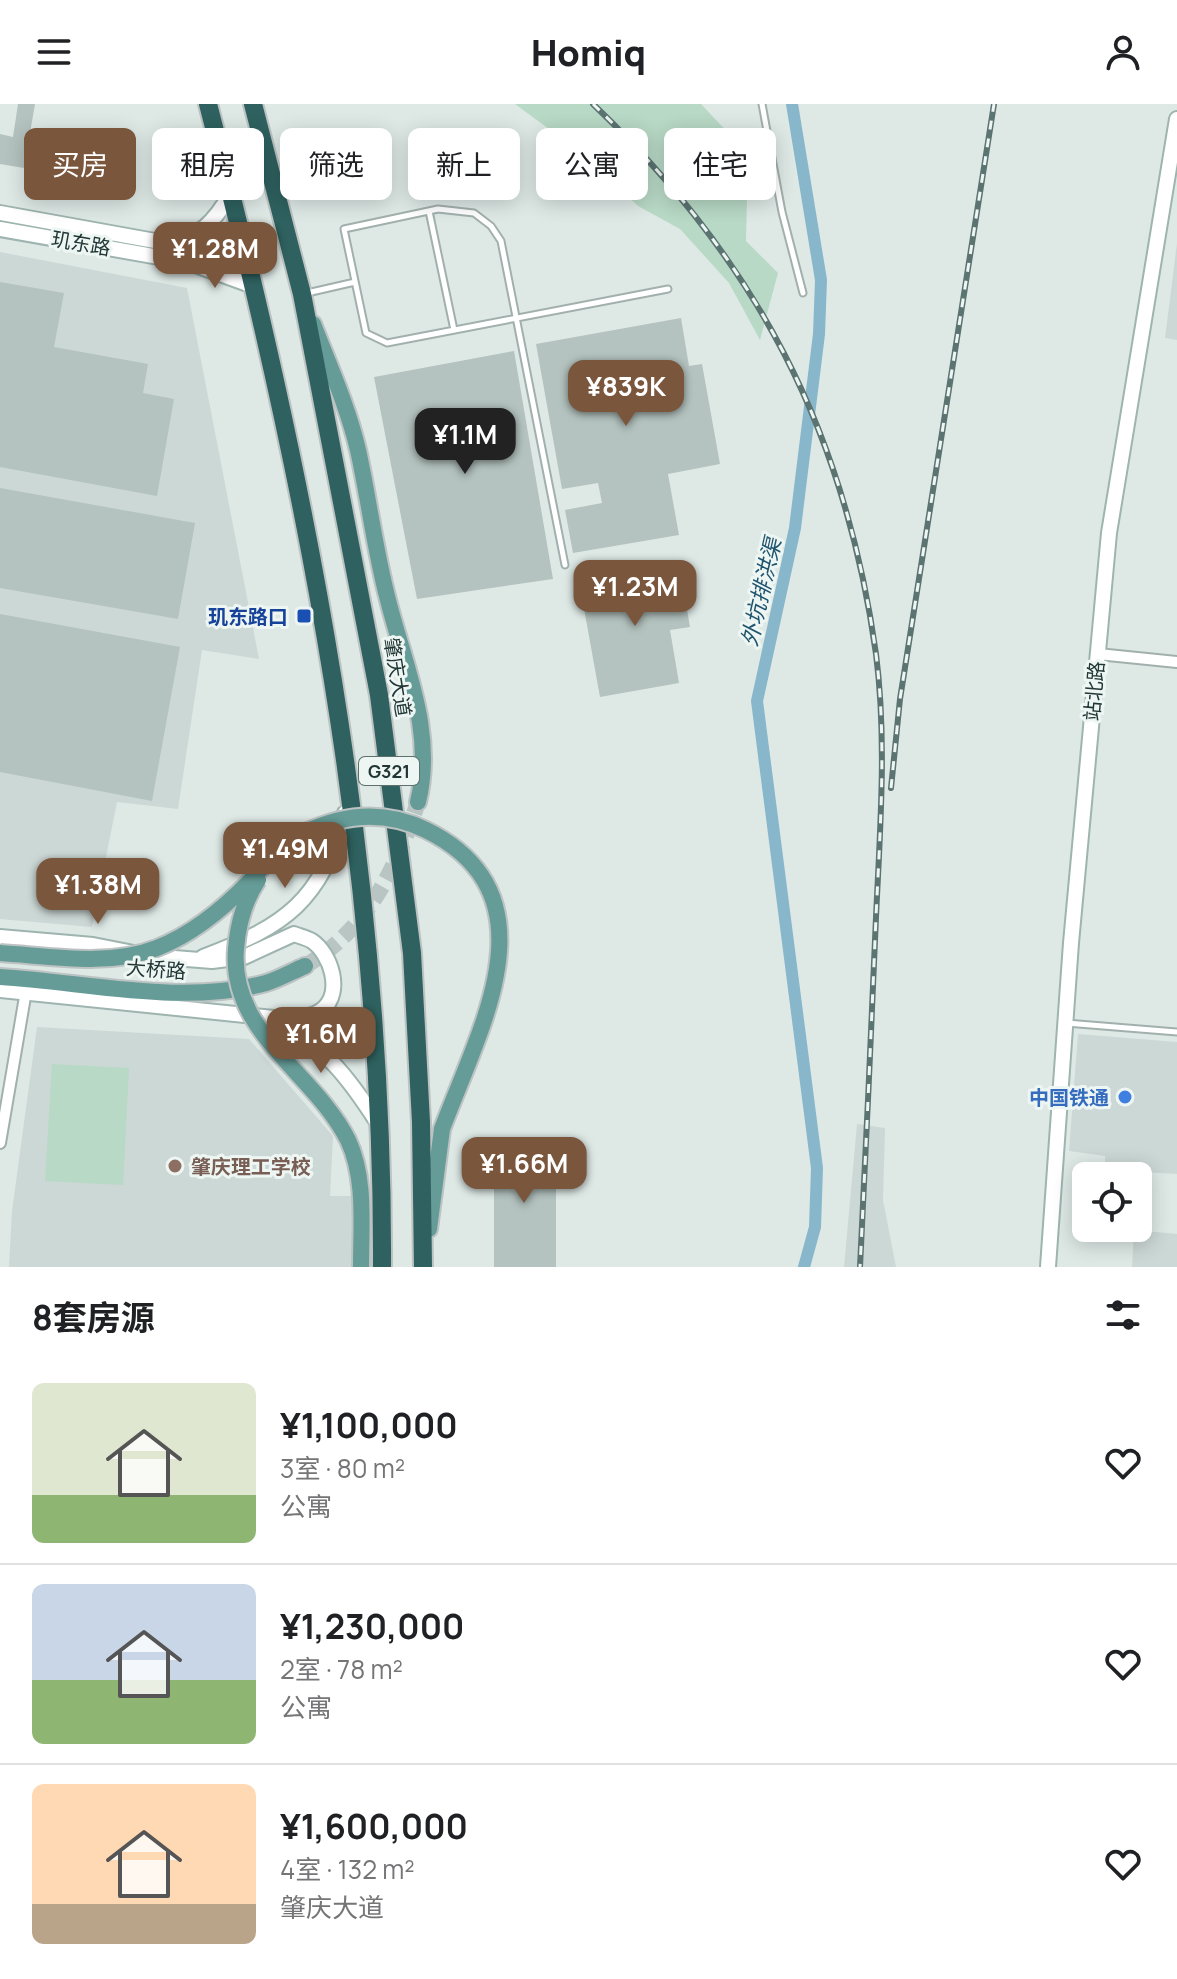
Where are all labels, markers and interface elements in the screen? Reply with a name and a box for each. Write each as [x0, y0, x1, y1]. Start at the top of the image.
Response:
text: Homiq [531, 28, 646, 77]
icon: menu [32, 30, 76, 74]
icon: person [1101, 30, 1145, 74]
chip: 买房 [24, 128, 136, 200]
chip: 租房 [152, 128, 264, 200]
chip: 筛选 [280, 128, 392, 200]
chip: 新上 [408, 128, 520, 200]
chip: 公寓 [536, 128, 648, 200]
chip: 住宅 [664, 128, 776, 200]
pin: ¥1.28M [150, 222, 280, 290]
street label: 玑东路 [49, 224, 113, 262]
text: ¥1.28M [171, 230, 259, 266]
pin: ¥839K [570, 360, 682, 428]
text: ¥839K [586, 368, 666, 404]
pin: ¥1.1M [409, 408, 521, 476]
text: ¥1.1M [433, 416, 497, 452]
water label: 外坑排洪渠 [734, 532, 789, 649]
pin: ¥1.23M [570, 560, 700, 628]
text: ¥1.23M [592, 568, 678, 604]
place label: 玑东路口 [208, 603, 288, 630]
marker: 玑东路口 [295, 607, 313, 625]
street label: 肇庆大道 [378, 635, 418, 719]
street label: 站北路 [1078, 660, 1110, 722]
road number: G321 [359, 757, 419, 785]
pin: ¥1.49M [220, 822, 350, 890]
text: ¥1.49M [241, 830, 329, 866]
pin: ¥1.38M [33, 858, 163, 926]
text: ¥1.38M [54, 866, 142, 902]
street label: 大桥路 [125, 953, 187, 985]
pin: ¥1.6M [265, 1007, 377, 1075]
text: ¥1.6M [285, 1015, 357, 1051]
place label: 中国铁通 [1029, 1084, 1109, 1111]
marker: 中国铁通 [1116, 1088, 1134, 1106]
pin: ¥1.66M [459, 1137, 589, 1205]
text: ¥1.66M [480, 1145, 568, 1181]
place label: 肇庆理工学校 [191, 1153, 311, 1180]
marker: 肇庆理工学校 [166, 1157, 184, 1175]
map controls [1072, 1162, 1152, 1242]
button: locate [1072, 1162, 1152, 1242]
icon: filters [1101, 1293, 1145, 1337]
text: 8套房源 [32, 1294, 155, 1340]
text: ¥1,100,000 [280, 1402, 458, 1448]
icon: home [96, 1415, 192, 1511]
icon: heart [1101, 1441, 1145, 1485]
text: 3室 · 80 m² [280, 1450, 405, 1486]
text: 公寓 [280, 1488, 332, 1524]
text: ¥1,230,000 [280, 1603, 464, 1649]
icon: home [96, 1616, 192, 1712]
icon: heart [1101, 1642, 1145, 1686]
text: 2室 · 78 m² [280, 1651, 403, 1687]
text: 公寓 [280, 1689, 332, 1725]
text: ¥1,600,000 [280, 1803, 468, 1849]
icon: home [96, 1816, 192, 1912]
icon: heart [1101, 1842, 1145, 1886]
text: 4室 · 132 m² [280, 1851, 415, 1887]
text: 肇庆大道 [280, 1889, 384, 1925]

